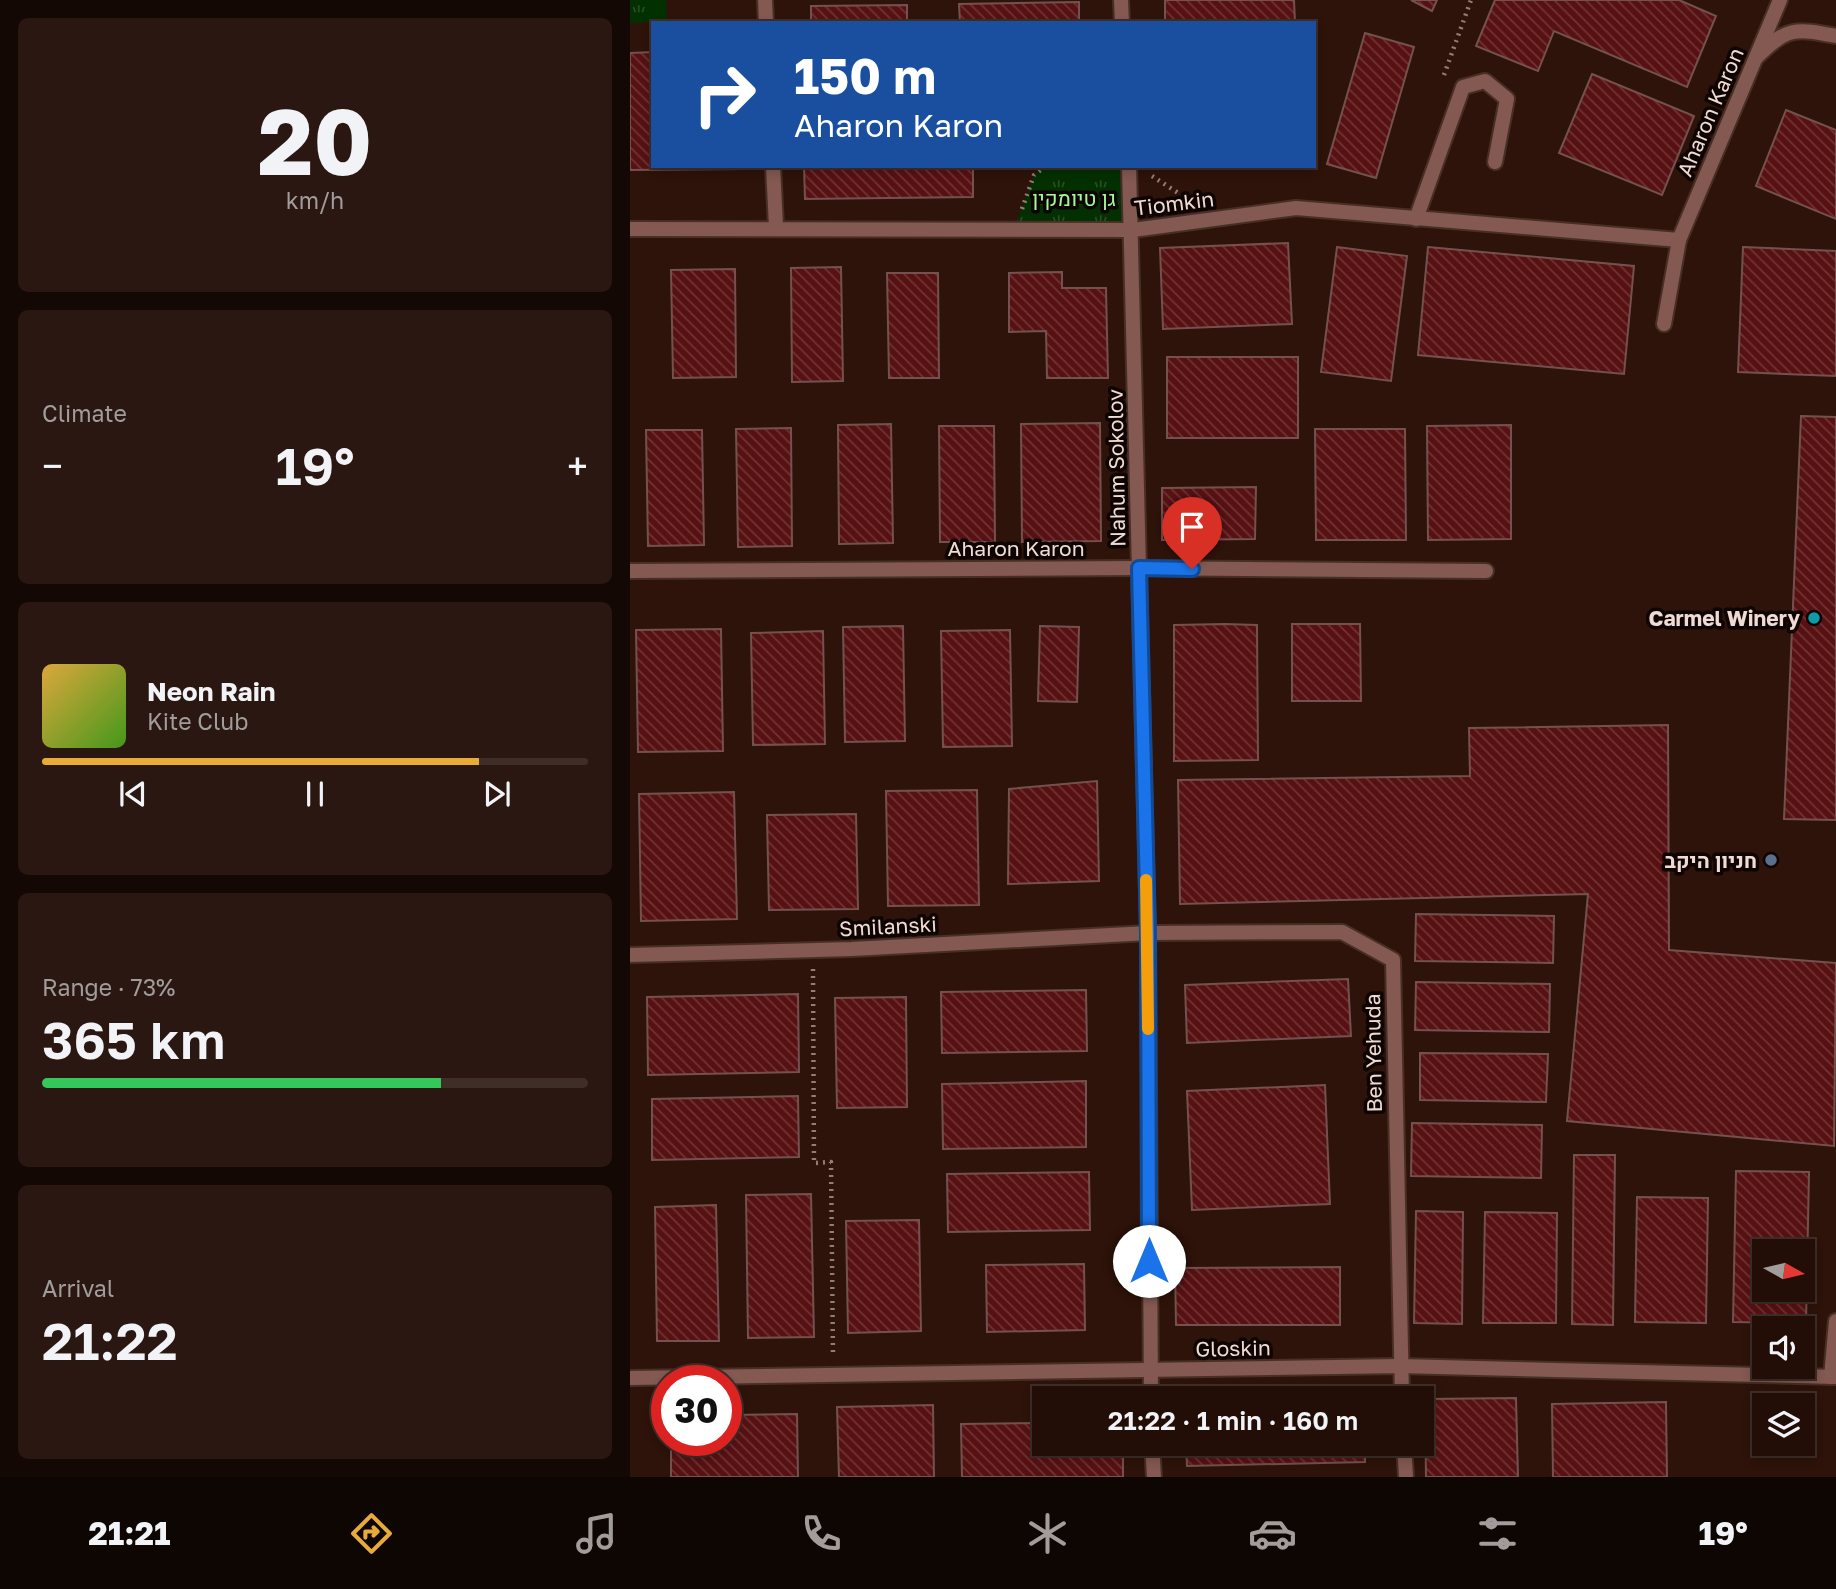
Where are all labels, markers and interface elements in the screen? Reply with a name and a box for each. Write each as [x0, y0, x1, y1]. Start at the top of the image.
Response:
street label: Aharon Karon [1671, 44, 1749, 180]
text: 150 m [794, 46, 936, 105]
icon: right [679, 49, 770, 140]
text: 20 [258, 86, 372, 195]
text: Aharon Karon [794, 106, 1003, 144]
park label: גן טיומקין [1032, 185, 1116, 211]
street label: Tiomkin [1133, 185, 1215, 221]
text: km/h [286, 186, 344, 214]
street label: Nahum Sokolov [1102, 389, 1130, 547]
text: Climate [42, 399, 127, 427]
text: 19° [276, 434, 354, 496]
text: − [42, 443, 63, 488]
text: + [567, 443, 588, 488]
pin [1162, 497, 1222, 569]
icon: arrive [1173, 508, 1211, 546]
street label: Aharon Karon [947, 535, 1085, 561]
place label: Carmel Winery [1649, 605, 1800, 631]
marker: Carmel Winery [1806, 610, 1822, 626]
text: Neon Rain [147, 676, 276, 707]
text: Kite Club [147, 707, 248, 735]
icon: previous [114, 775, 152, 813]
icon: pause [296, 775, 334, 813]
icon: next [478, 775, 516, 813]
place label: חניון היקב [1665, 847, 1757, 873]
marker: חניון היקב [1763, 852, 1779, 868]
street label: Smilanski [838, 910, 938, 942]
text: Range · 73% [42, 973, 175, 1001]
street label: Ben Yehuda [1359, 993, 1387, 1113]
text: 365 km [42, 1008, 225, 1070]
position arrow [1112, 1224, 1186, 1298]
north arrow [1752, 1239, 1815, 1302]
map controls [1752, 1239, 1815, 1456]
text: Arrival [42, 1274, 114, 1302]
text: 21:22 [42, 1309, 178, 1371]
button: sound [1752, 1316, 1815, 1379]
street label: Gloskin [1195, 1334, 1271, 1362]
speed limit sign: 30 [651, 1365, 742, 1456]
button: layers [1752, 1393, 1815, 1456]
text: 21:22 · 1 min · 160 m [1108, 1405, 1358, 1436]
icon: directions [347, 1509, 396, 1558]
icon: music [572, 1509, 621, 1558]
icon: phone [797, 1509, 846, 1558]
icon: climate [1023, 1509, 1072, 1558]
icon: car [1248, 1509, 1297, 1558]
icon: filters [1473, 1509, 1522, 1558]
text: 21:21 [88, 1514, 170, 1552]
text: 19° [1698, 1514, 1748, 1552]

